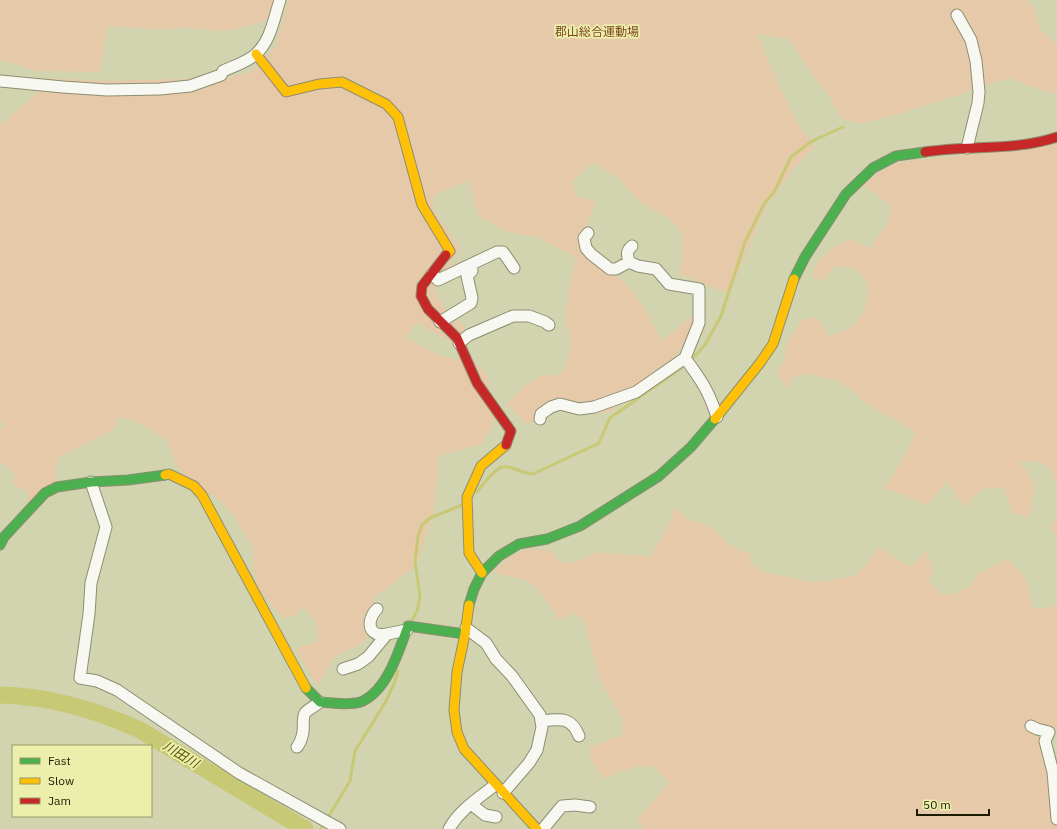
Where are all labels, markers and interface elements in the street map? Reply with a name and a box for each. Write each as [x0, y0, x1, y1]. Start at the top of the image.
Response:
park label: 郡山総合運動場 [555, 24, 639, 39]
water label: 川田川 [160, 737, 204, 773]
legend [12, 745, 152, 817]
text: Fast [48, 753, 71, 768]
text: Slow [48, 773, 74, 788]
scale bar [917, 791, 989, 817]
text: Jam [48, 793, 71, 808]
text: 50 m [923, 797, 951, 812]

